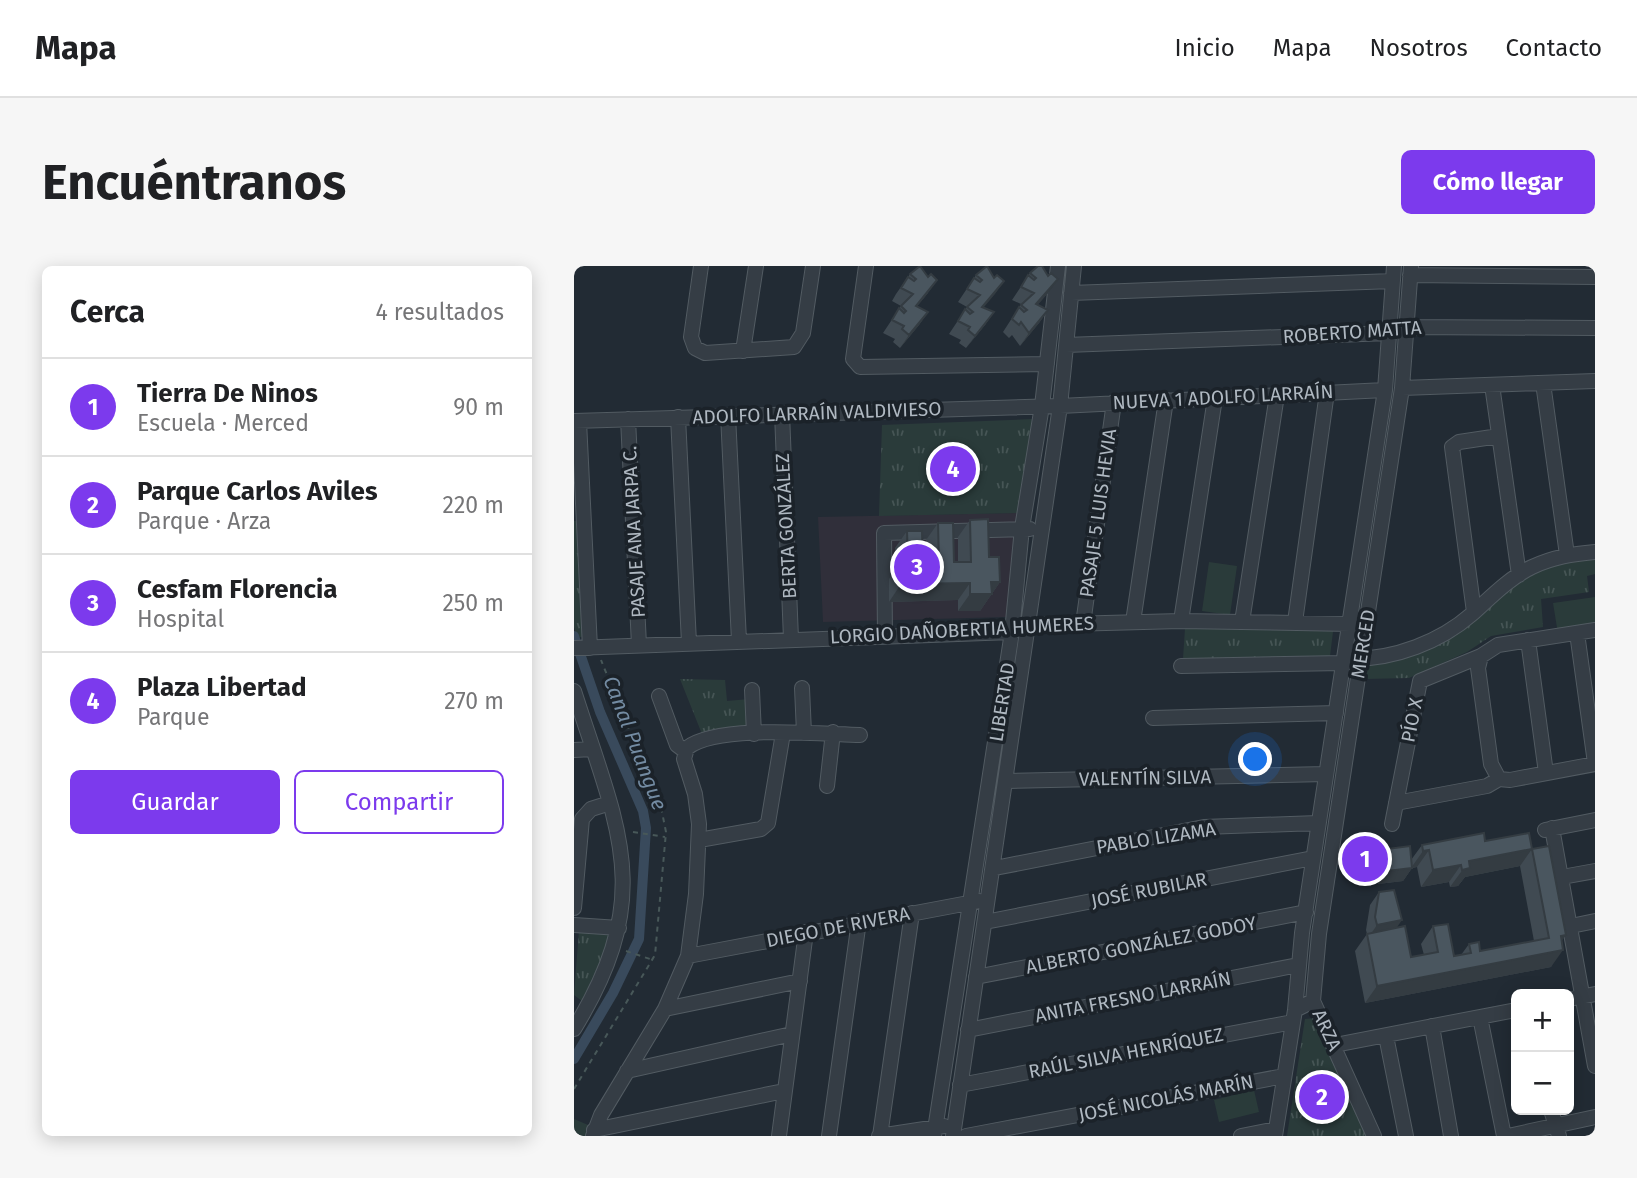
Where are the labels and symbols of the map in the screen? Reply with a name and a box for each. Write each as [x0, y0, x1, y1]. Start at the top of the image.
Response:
street label: ROBERTO MATTA [1282, 316, 1422, 348]
street label: NUEVA 1 ADOLFO LARRAÍN [1112, 380, 1334, 414]
street label: ADOLFO LARRAÍN VALDIVIESO [692, 397, 942, 429]
street label: PASAJE 5 LUIS HEVIA [1075, 427, 1121, 599]
pin: 4 [930, 443, 976, 495]
street label: PASAJE ANA JARPA C. [618, 446, 650, 618]
street label: BERTA GONZÁLEZ [771, 452, 801, 599]
pin: 3 [894, 541, 940, 593]
street label: MERCED [1346, 608, 1380, 680]
street label: LORGIO DAÑOBERTIA HUMERES [829, 612, 1095, 648]
street label: LIBERTAD [984, 661, 1020, 743]
water label: Canal Puangue [597, 672, 673, 814]
street label: PÍO X [1396, 695, 1428, 744]
your location [1238, 742, 1272, 776]
street label: VALENTÍN SILVA [1079, 765, 1211, 791]
street label: PABLO LIZAMA [1095, 817, 1218, 859]
pin: 1 [1342, 833, 1388, 885]
street label: JOSÉ RUBILAR [1089, 867, 1209, 912]
street label: DIEGO DE RIVERA [764, 902, 912, 952]
street label: ALBERTO GONZÁLEZ GODOY [1024, 911, 1259, 979]
street label: ANITA FRESNO LARRAÍN [1033, 967, 1233, 1027]
street label: ARZA [1307, 1006, 1347, 1054]
street label: RAÚL SILVA HENRÍQUEZ [1027, 1023, 1226, 1083]
street label: JOSÉ NICOLÁS MARÍN [1076, 1070, 1256, 1126]
pin: 2 [1299, 1071, 1345, 1123]

